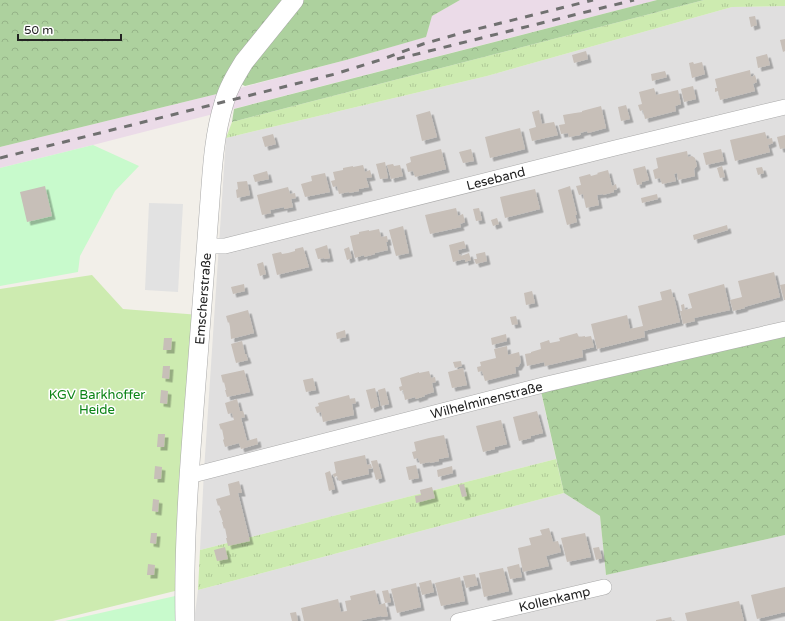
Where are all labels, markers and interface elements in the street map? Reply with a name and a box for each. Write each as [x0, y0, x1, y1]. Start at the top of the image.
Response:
scale bar [18, 16, 121, 42]
text: 50 m [24, 23, 53, 37]
street label: Leseband [465, 164, 527, 194]
street label: Emscherstraße [192, 252, 215, 345]
street label: Wilhelminenstraße [429, 378, 544, 423]
park label: KGV Barkhoffer Heide [49, 387, 145, 418]
street label: Kollenkamp [517, 583, 592, 616]

